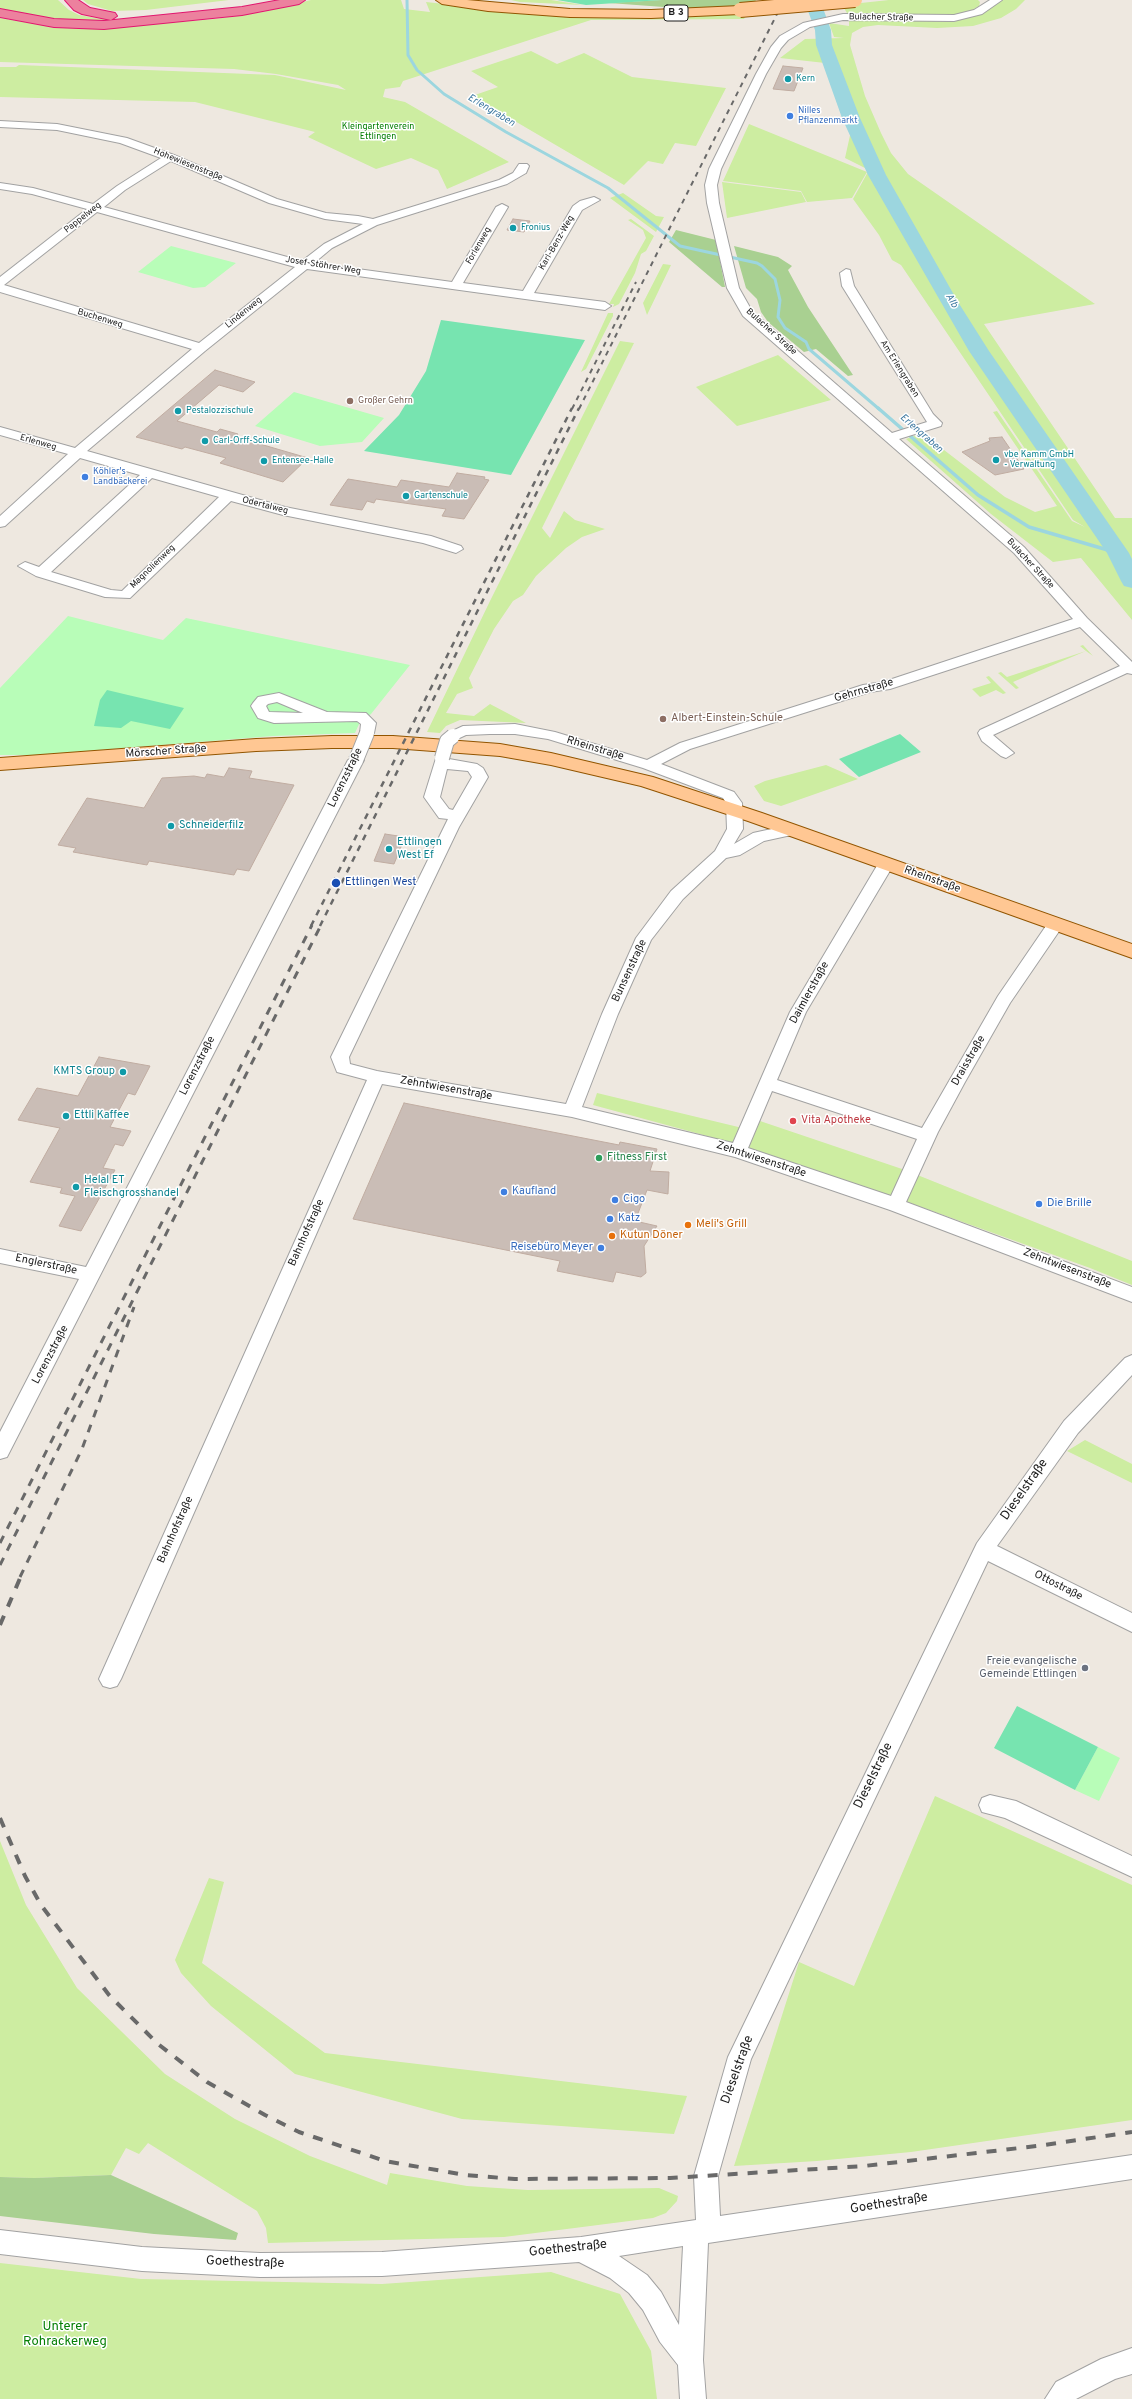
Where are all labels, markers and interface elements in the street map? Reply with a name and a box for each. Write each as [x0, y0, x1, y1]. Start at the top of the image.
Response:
road number: B 3 [664, 5, 688, 21]
street label: Bulacher Straße [849, 12, 913, 24]
marker: Kern [783, 74, 793, 84]
place label: Kern [796, 74, 815, 84]
water label: Erlengraben [465, 92, 517, 130]
place label: Nilles Pflanzenmarkt [798, 106, 858, 127]
marker: Nilles Pflanzenmarkt [785, 111, 795, 121]
park label: Kleingartenverein Ettlingen [342, 122, 414, 143]
street label: Hohewiesenstraße [152, 146, 224, 184]
street label: Pappelweg [62, 200, 104, 236]
street label: Karl-Benz-Weg [537, 214, 577, 272]
marker: Fronius [508, 223, 518, 233]
place label: Fronius [521, 223, 550, 233]
street label: Forlenweg [464, 225, 494, 267]
street label: Josef-Stöhrer-Weg [284, 255, 362, 277]
water label: Alb [942, 292, 960, 310]
street label: Lindenweg [224, 295, 264, 331]
street label: Bulacher Straße [743, 306, 799, 358]
street label: Buchenweg [76, 307, 124, 331]
street label: Am Erlengraben [877, 338, 921, 400]
marker: Großer Gehrn [345, 396, 355, 406]
place label: Großer Gehrn [358, 396, 413, 406]
marker: Pestalozzischule [173, 406, 183, 416]
place label: Pestalozzischule [186, 406, 253, 416]
water label: Erlengraben [897, 412, 945, 456]
street label: Erlenweg [18, 433, 58, 453]
marker: Carl-Orff-Schule [200, 436, 210, 446]
place label: Carl-Orff-Schule [213, 436, 280, 446]
place label: vbe Kamm GmbH - Verwaltung [1004, 450, 1074, 471]
marker: vbe Kamm GmbH - Verwaltung [991, 455, 1001, 465]
marker: Entensee-Halle [259, 456, 269, 466]
place label: Entensee-Halle [272, 456, 333, 466]
place label: Köhler's Landbäckerei [93, 467, 147, 488]
marker: Köhler's Landbäckerei [80, 472, 90, 482]
marker: Gartenschule [401, 491, 411, 501]
place label: Gartenschule [414, 491, 468, 501]
street label: Odertalweg [241, 495, 289, 517]
street label: Bulacher Straße [1004, 537, 1056, 591]
street label: Magnolienweg [128, 543, 178, 591]
street label: Gehrnstraße [833, 676, 895, 706]
place label: Albert-Einstein-Schule [671, 712, 783, 726]
marker: Albert-Einstein-Schule [658, 714, 668, 724]
street label: Rheinstraße [565, 734, 625, 764]
street label: Mörscher Straße [125, 743, 207, 761]
street label: Lorenzstraße [326, 746, 366, 810]
place label: Schneiderfilz [179, 819, 244, 833]
marker: Schneiderfilz [166, 821, 176, 831]
place label: Ettlingen West Ef [397, 836, 442, 862]
marker: Ettlingen West Ef [384, 844, 394, 854]
street label: Rheinstraße [902, 864, 962, 896]
place label: Ettlingen West [345, 876, 416, 890]
marker: Ettlingen West [330, 877, 342, 889]
street label: Bunsenstraße [610, 938, 650, 1004]
street label: Daimlerstraße [788, 960, 832, 1026]
street label: Draisstraße [949, 1033, 989, 1089]
street label: Lorenzstraße [177, 1034, 219, 1098]
place label: KMTS Group [53, 1065, 115, 1079]
marker: KMTS Group [118, 1067, 128, 1077]
street label: Zehntwiesenstraße [399, 1074, 493, 1104]
place label: Ettli Kaffee [74, 1109, 129, 1123]
marker: Ettli Kaffee [61, 1111, 71, 1121]
place label: Vita Apotheke [801, 1114, 871, 1128]
marker: Vita Apotheke [788, 1116, 798, 1126]
street label: Zehntwiesenstraße [714, 1139, 808, 1181]
place label: Fitness First [607, 1151, 667, 1165]
marker: Fitness First [594, 1153, 604, 1163]
place label: Helal ET Fleischgrosshandel [84, 1174, 179, 1200]
marker: Helal ET Fleischgrosshandel [71, 1182, 81, 1192]
place label: Kaufland [512, 1185, 556, 1199]
marker: Kaufland [499, 1187, 509, 1197]
place label: Cigo [623, 1193, 645, 1207]
marker: Cigo [610, 1195, 620, 1205]
street label: Bahnhofstraße [286, 1197, 328, 1269]
place label: Die Brille [1047, 1197, 1092, 1211]
marker: Die Brille [1034, 1199, 1044, 1209]
place label: Katz [618, 1212, 640, 1226]
marker: Katz [605, 1214, 615, 1224]
place label: Meli's Grill [696, 1218, 747, 1232]
marker: Meli's Grill [683, 1220, 693, 1230]
place label: Kutun Döner [620, 1229, 683, 1243]
marker: Kutun Döner [607, 1231, 617, 1241]
place label: Reisebüro Meyer [511, 1241, 593, 1255]
marker: Reisebüro Meyer [596, 1243, 606, 1253]
street label: Zehntwiesenstraße [1021, 1246, 1113, 1292]
street label: Englerstraße [14, 1252, 78, 1278]
street label: Lorenzstraße [30, 1323, 72, 1387]
street label: Dieselstraße [998, 1456, 1052, 1524]
street label: Bahnhofstraße [155, 1494, 197, 1566]
street label: Ottostraße [1032, 1568, 1084, 1604]
place label: Freie evangelische Gemeinde Ettlingen [979, 1655, 1077, 1681]
marker: Freie evangelische Gemeinde Ettlingen [1080, 1663, 1090, 1673]
street label: Dieselstraße [851, 1740, 897, 1812]
street label: Dieselstraße [718, 2034, 758, 2106]
street label: Goethestraße [849, 2190, 929, 2218]
street label: Goethestraße [528, 2237, 608, 2261]
street label: Goethestraße [206, 2254, 284, 2272]
park label: Unterer Rohrackerweg [23, 2319, 107, 2350]

